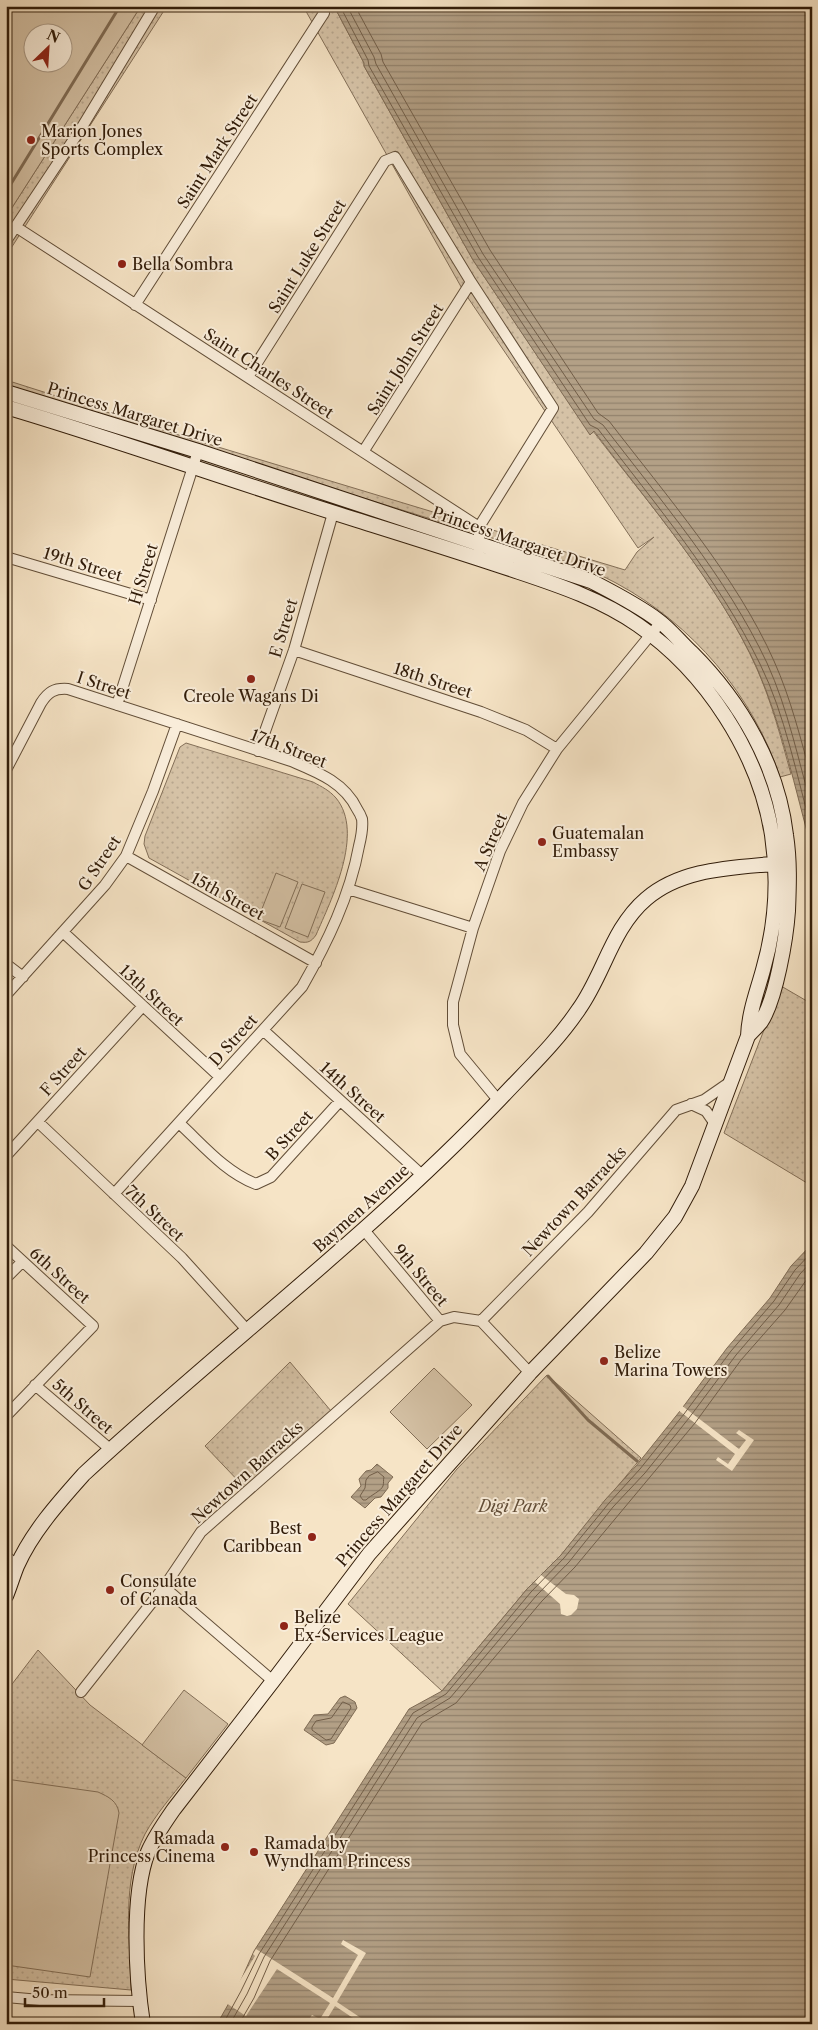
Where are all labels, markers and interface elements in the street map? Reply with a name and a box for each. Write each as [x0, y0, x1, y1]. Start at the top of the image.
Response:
north arrow [22, 22, 72, 72]
text: N [44, 25, 63, 47]
street label: Saint Mark Street [173, 90, 262, 212]
place label: Marion Jones Sports Complex [41, 121, 164, 159]
marker: Marion Jones Sports Complex [25, 134, 37, 146]
street label: Saint Luke Street [264, 195, 350, 317]
place label: Bella Sombra [132, 254, 234, 274]
marker: Bella Sombra [116, 258, 128, 270]
street label: Saint John Street [363, 299, 447, 418]
street label: Saint Charles Street [200, 324, 338, 423]
street label: Princess Margaret Drive [45, 378, 225, 450]
street label: Princess Margaret Drive [429, 502, 609, 580]
street label: H Street [124, 540, 162, 607]
street label: 19th Street [41, 543, 125, 586]
street label: E Street [265, 596, 302, 660]
street label: 18th Street [391, 658, 475, 702]
street label: I Street [74, 667, 134, 703]
marker: Creole Wagans Di [245, 673, 257, 685]
place label: Creole Wagans Di [183, 686, 319, 706]
street label: 17th Street [248, 724, 330, 772]
street label: A Street [469, 810, 511, 875]
place label: Guatemalan Embassy [552, 823, 644, 861]
street label: G Street [73, 831, 125, 894]
marker: Guatemalan Embassy [536, 836, 548, 848]
street label: 15th Street [188, 868, 268, 924]
street label: 13th Street [116, 960, 189, 1030]
street label: D Street [205, 1010, 262, 1070]
street label: F Street [36, 1042, 91, 1100]
street label: 14th Street [316, 1057, 390, 1127]
street label: B Street [261, 1105, 317, 1164]
street label: Newtown Barracks [518, 1142, 630, 1260]
street label: Baymen Avenue [309, 1160, 413, 1256]
street label: 7th Street [121, 1181, 189, 1245]
street label: 9th Street [389, 1240, 453, 1310]
street label: 6th Street [26, 1243, 95, 1308]
place label: Belize Marina Towers [614, 1342, 728, 1380]
marker: Belize Marina Towers [598, 1355, 610, 1367]
street label: 5th Street [49, 1374, 118, 1438]
street label: Newtown Barracks [187, 1417, 307, 1527]
street label: Princess Margaret Drive [332, 1419, 466, 1571]
park label: Digi Park [476, 1496, 548, 1516]
place label: Best Caribbean [223, 1518, 302, 1556]
marker: Best Caribbean [306, 1531, 318, 1543]
place label: Consulate of Canada [120, 1571, 198, 1609]
marker: Consulate of Canada [104, 1584, 116, 1596]
place label: Belize Ex-Services League [294, 1607, 444, 1645]
marker: Belize Ex-Services League [278, 1620, 290, 1632]
place label: Ramada Princess Cinema [88, 1828, 216, 1866]
place label: Ramada by Wyndham Princess [263, 1833, 410, 1871]
marker: Ramada Princess Cinema [219, 1841, 231, 1853]
marker: Ramada by Wyndham Princess [248, 1846, 260, 1858]
scale bar [25, 1975, 104, 2007]
text: 50 m [32, 1983, 68, 2002]

